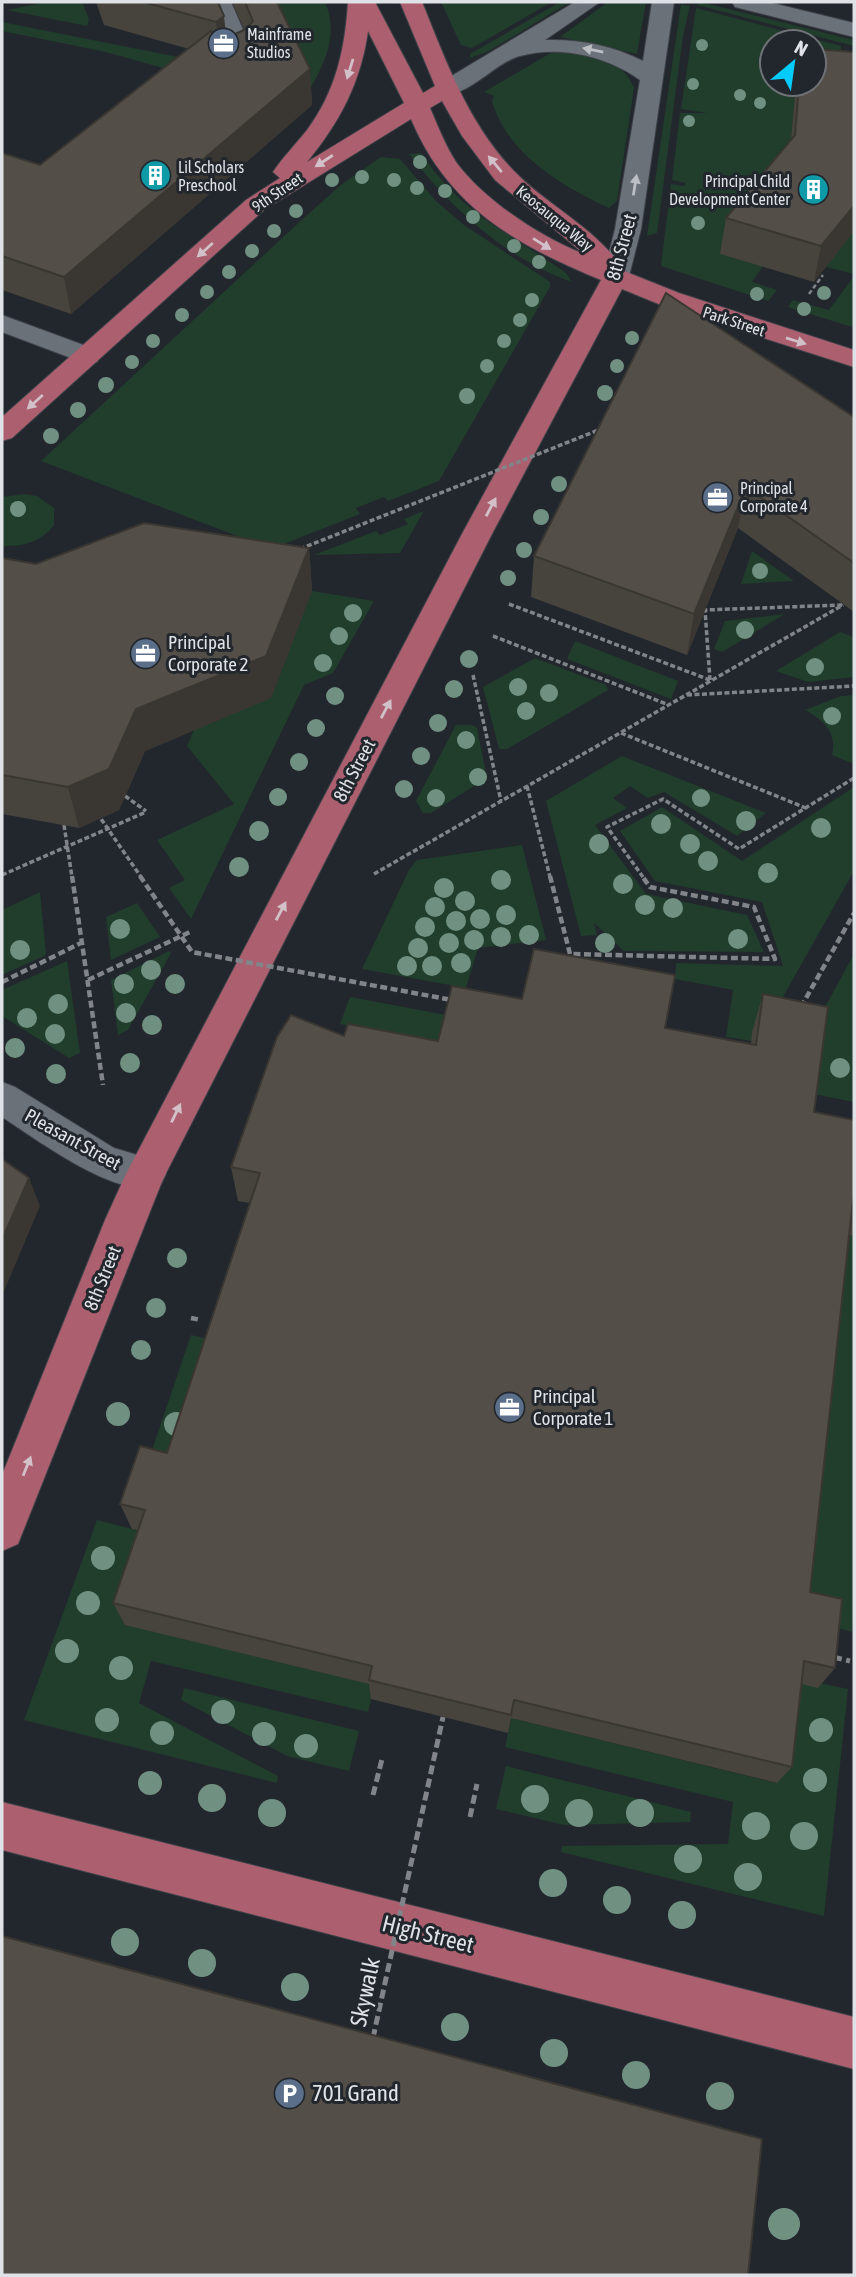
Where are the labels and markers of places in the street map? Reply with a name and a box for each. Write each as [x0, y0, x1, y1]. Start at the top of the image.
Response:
place label: Mainframe Studios [247, 25, 312, 61]
office icon: Mainframe Studios [207, 26, 241, 60]
place label: Lil Scholars Preschool [178, 158, 245, 194]
building icon: Lil Scholars Preschool [138, 159, 172, 193]
place label: Principal Child Development Center [669, 172, 790, 209]
building icon: Principal Child Development Center [796, 173, 830, 207]
place label: Principal Corporate 4 [740, 479, 808, 516]
office icon: Principal Corporate 4 [700, 480, 734, 514]
place label: Principal Corporate 2 [168, 631, 249, 675]
office icon: Principal Corporate 2 [128, 636, 162, 670]
place label: Principal Corporate 1 [533, 1385, 614, 1429]
office icon: Principal Corporate 1 [493, 1390, 527, 1424]
parking icon: 701 Grand [272, 2076, 306, 2110]
place label: 701 Grand [312, 2080, 399, 2106]

